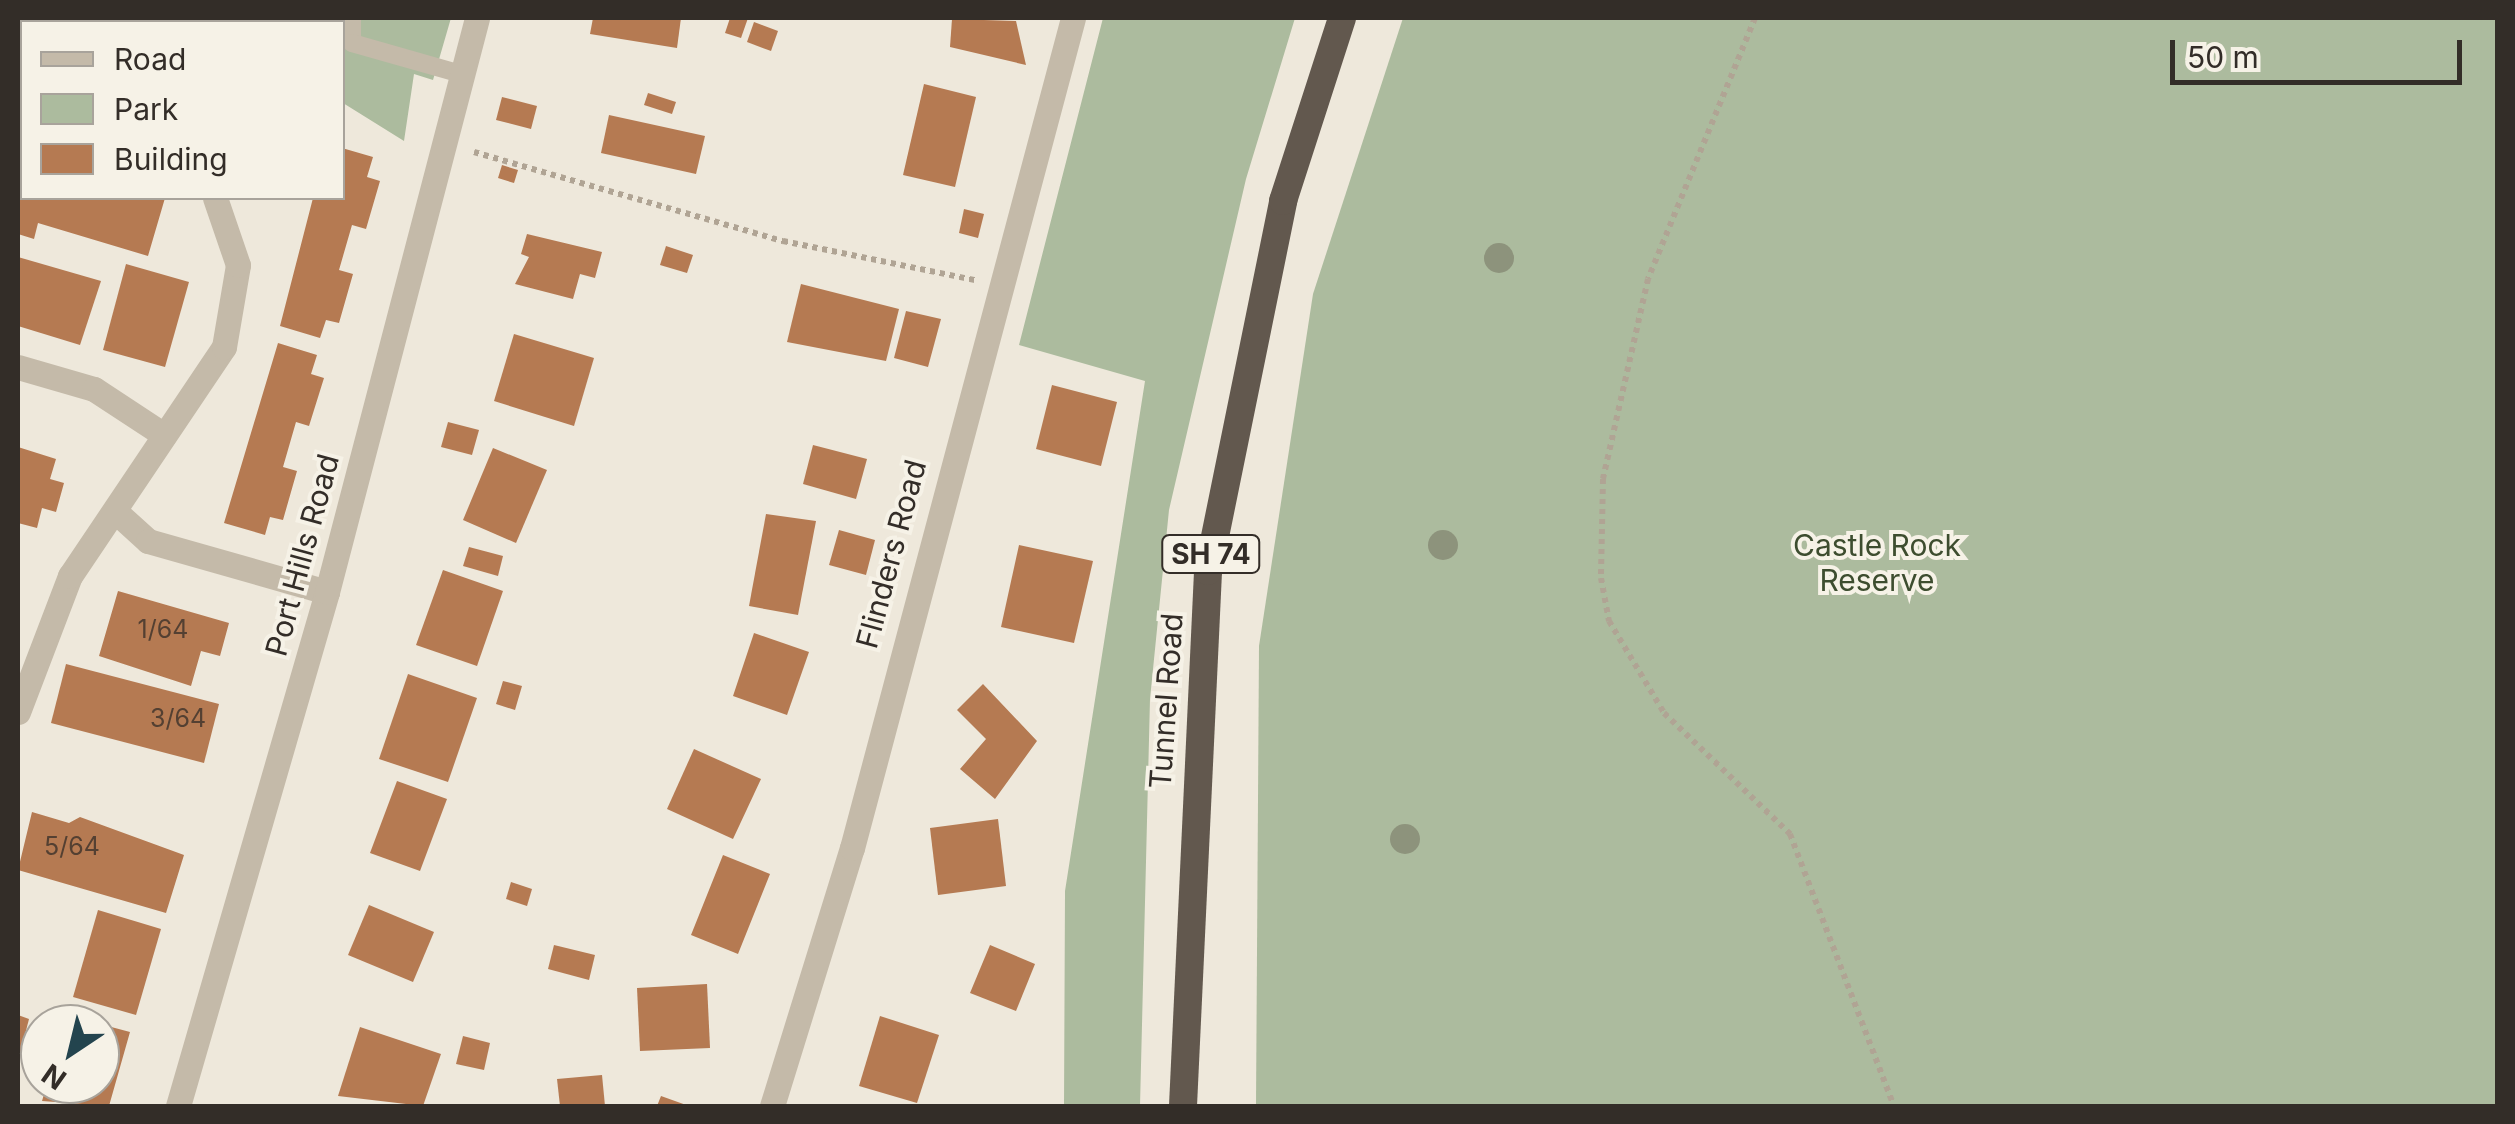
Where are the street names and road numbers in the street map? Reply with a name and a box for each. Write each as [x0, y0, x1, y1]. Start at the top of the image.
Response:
street label: Port Hills Road [258, 450, 346, 660]
street label: Flinders Road [849, 456, 933, 652]
road number: SH 74 [1161, 531, 1261, 577]
street label: Tunnel Road [1142, 612, 1190, 790]

